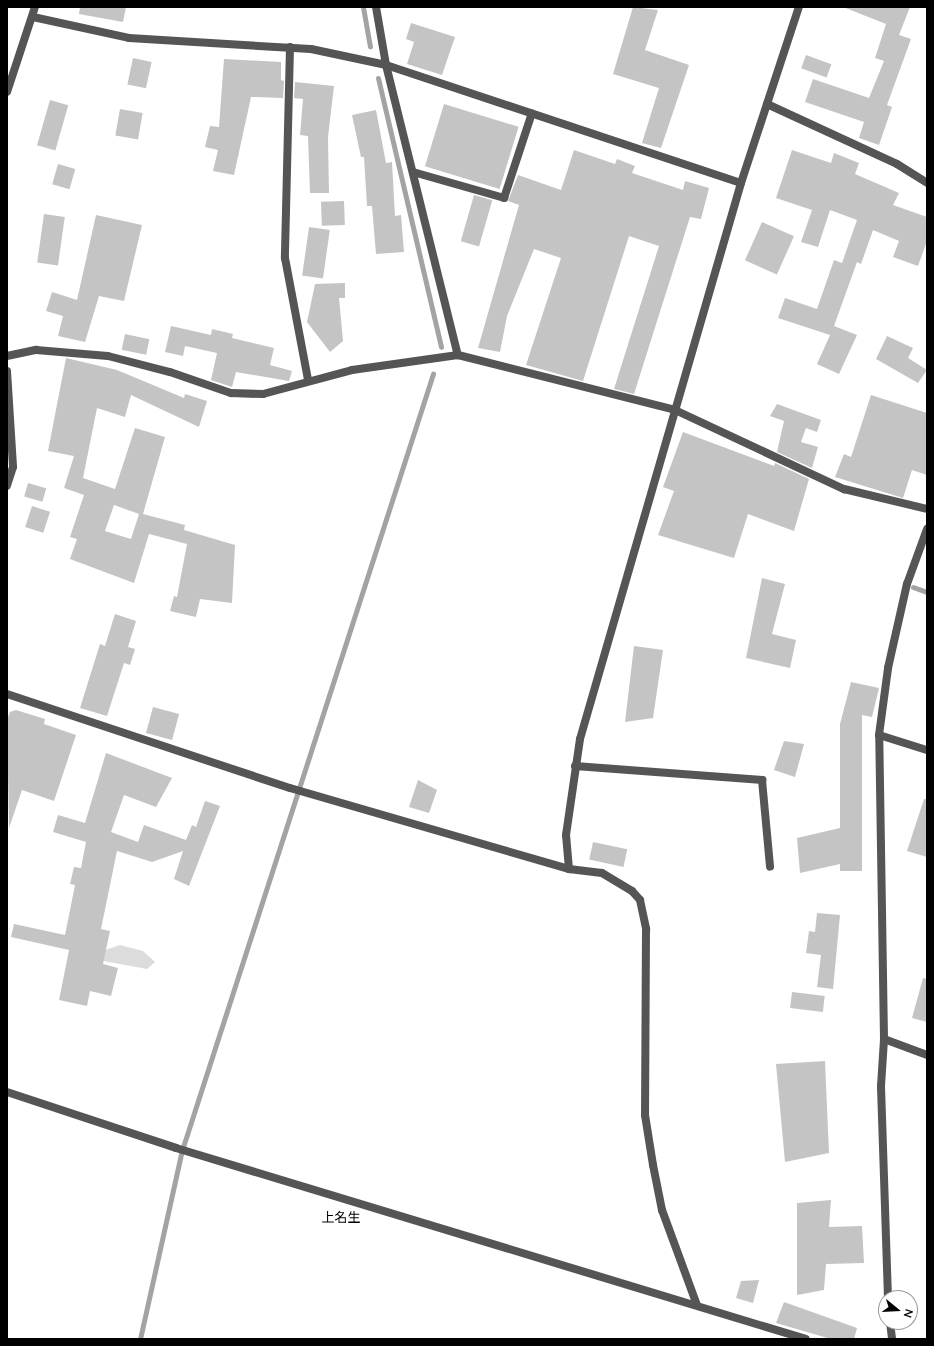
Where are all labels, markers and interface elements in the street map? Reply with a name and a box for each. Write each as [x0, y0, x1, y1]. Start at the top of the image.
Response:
district label: 上名生 [322, 1209, 360, 1225]
north arrow [878, 1290, 918, 1330]
text: N [901, 1307, 916, 1320]

